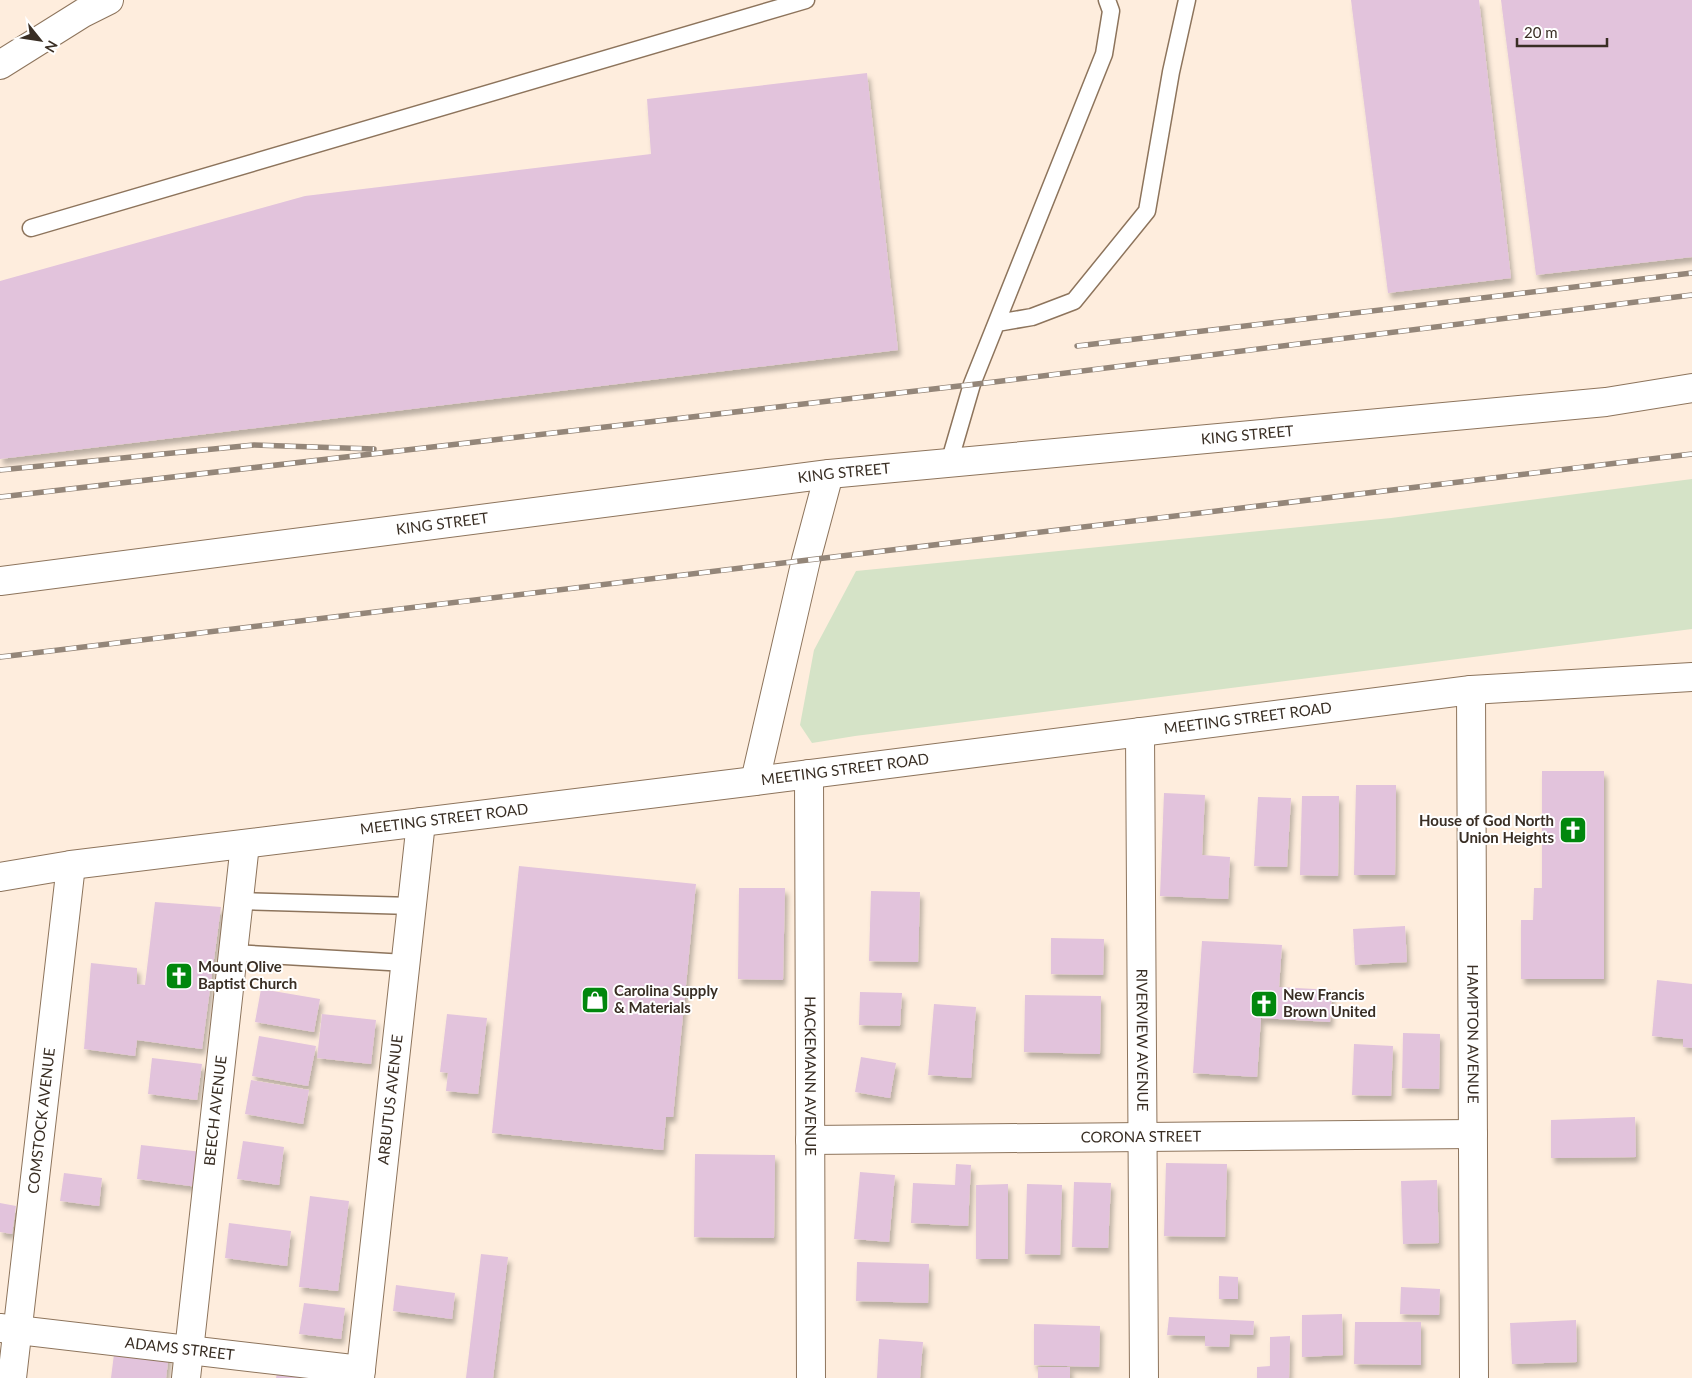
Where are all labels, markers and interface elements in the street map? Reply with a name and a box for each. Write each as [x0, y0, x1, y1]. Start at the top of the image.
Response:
north arrow [15, 15, 65, 65]
scale bar [1517, 15, 1607, 47]
text: 20 m [1524, 23, 1558, 41]
text: N [42, 38, 62, 56]
street label: KING STREET [1200, 421, 1295, 447]
street label: KING STREET [797, 458, 891, 486]
street label: KING STREET [395, 508, 490, 538]
street label: MEETING STREET ROAD [1163, 698, 1333, 737]
street label: MEETING STREET ROAD [760, 749, 930, 788]
street label: MEETING STREET ROAD [359, 799, 529, 837]
place label: House of God North Union Heights [1419, 811, 1554, 846]
church icon: House of God North Union Heights [1558, 815, 1588, 845]
place label: Mount Olive Baptist Church [198, 957, 297, 992]
church icon: Mount Olive Baptist Church [164, 961, 194, 991]
street label: HAMPTON AVENUE [1464, 964, 1483, 1104]
street label: RIVERVIEW AVENUE [1133, 969, 1152, 1111]
place label: Carolina Supply & Materials [614, 981, 718, 1016]
shop icon: Carolina Supply & Materials [580, 985, 610, 1015]
place label: New Francis Brown United [1283, 985, 1376, 1020]
church icon: New Francis Brown United [1249, 989, 1279, 1019]
street label: HACKEMANN AVENUE [802, 996, 820, 1156]
street label: ARBUTUS AVENUE [373, 1033, 406, 1166]
street label: COMSTOCK AVENUE [23, 1047, 58, 1195]
street label: BEECH AVENUE [200, 1054, 230, 1167]
street label: CORONA STREET [1081, 1126, 1202, 1146]
street label: ADAMS STREET [124, 1333, 236, 1363]

